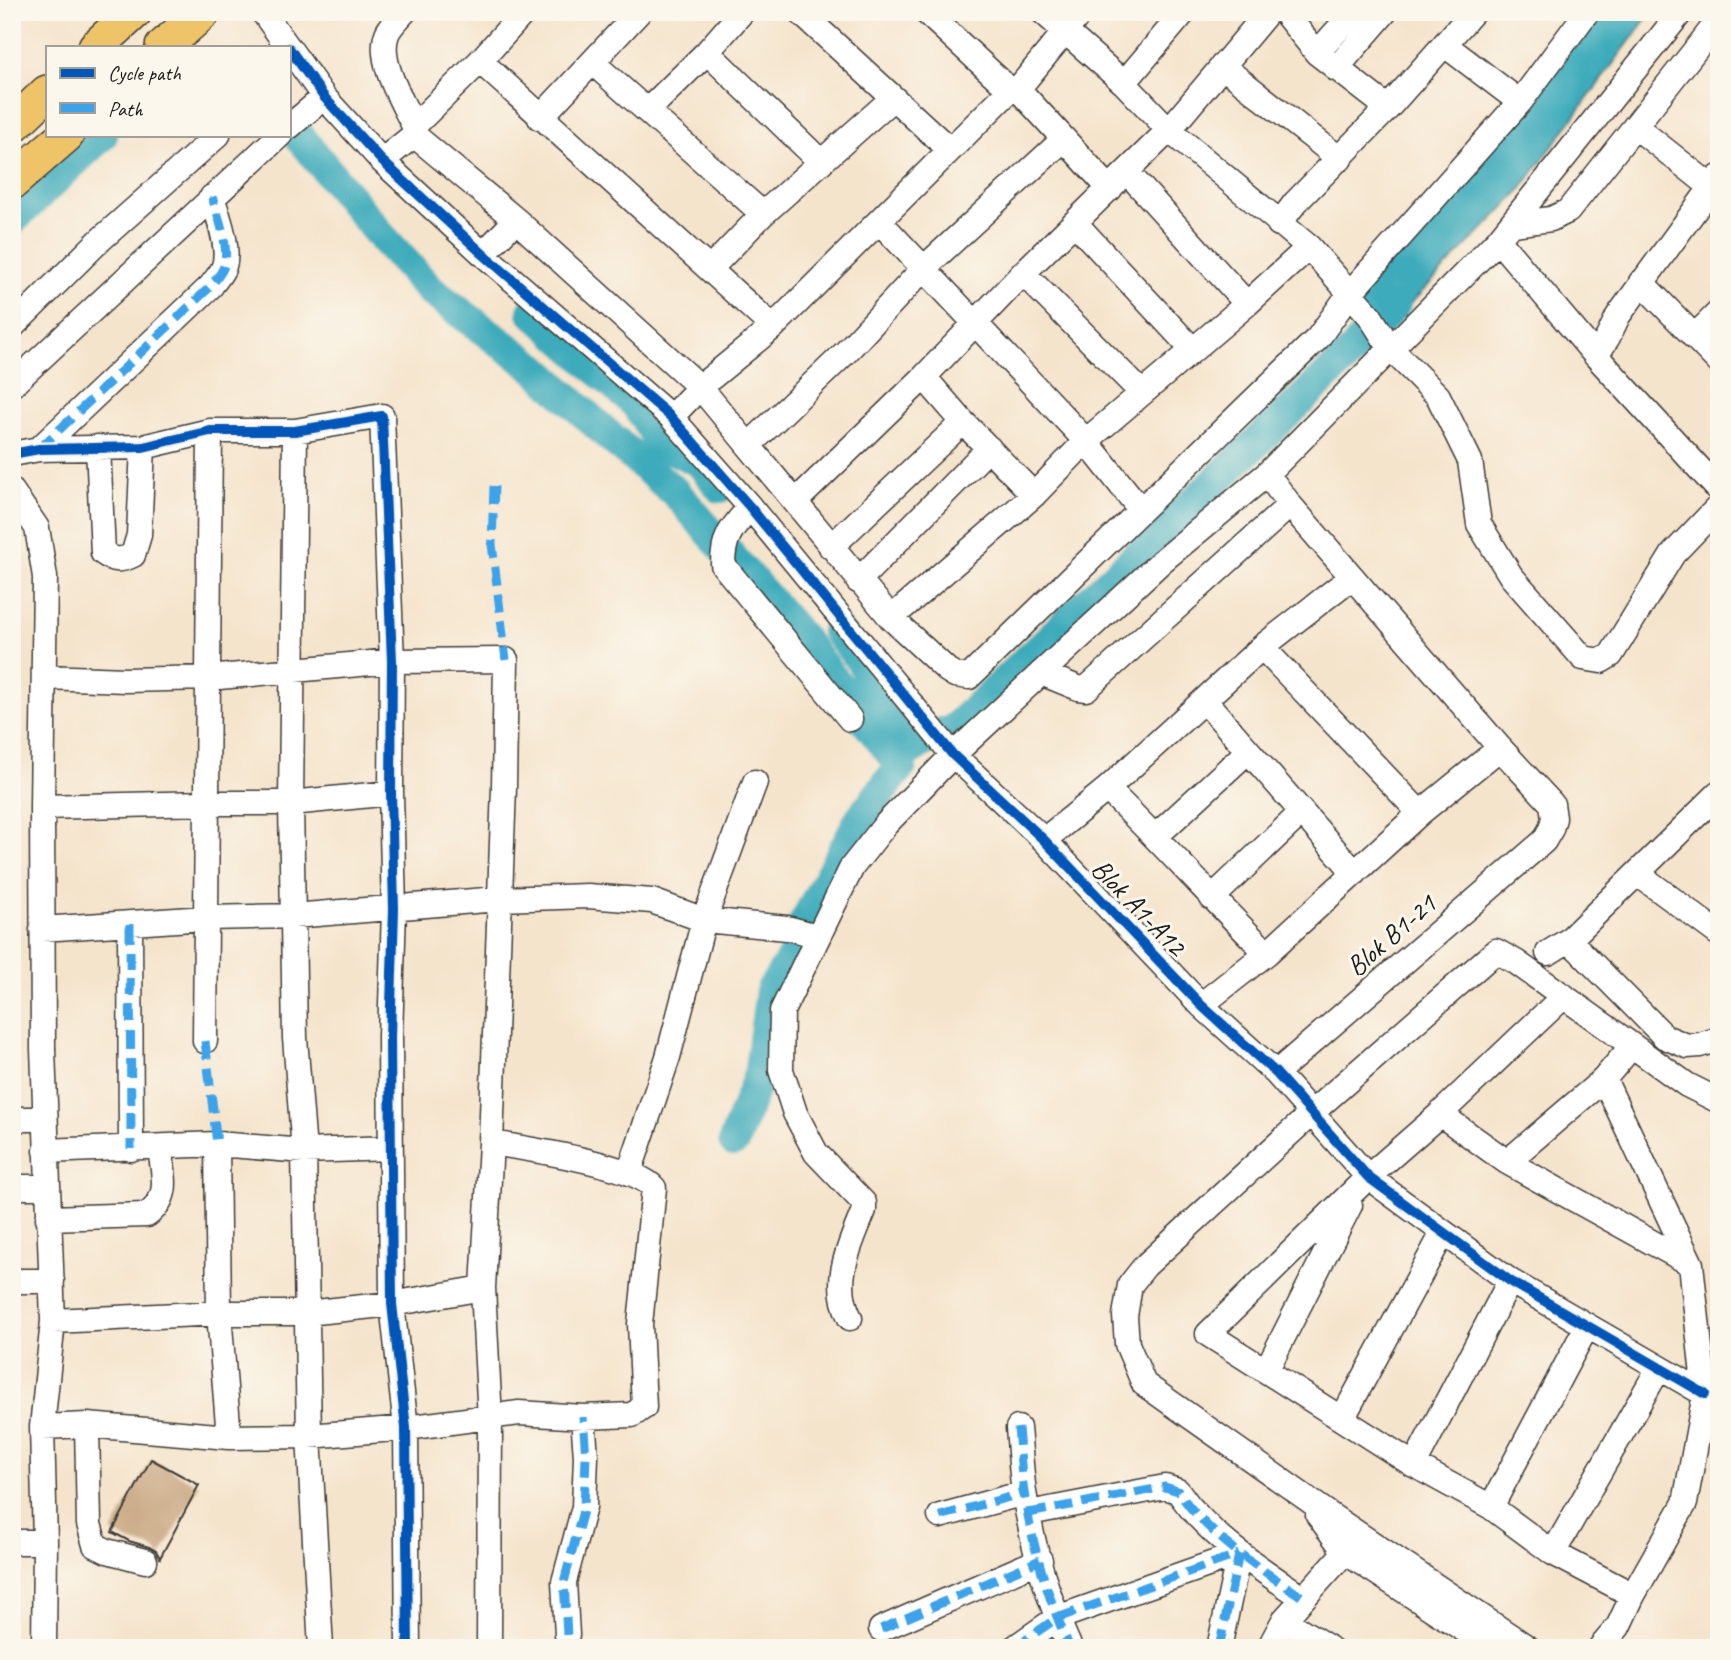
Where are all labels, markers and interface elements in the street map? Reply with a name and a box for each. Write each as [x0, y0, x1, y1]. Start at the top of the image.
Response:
legend [46, 46, 290, 136]
text: Cycle path [108, 60, 181, 86]
text: Path [108, 96, 144, 122]
street label: Blok A1-A12 [1084, 851, 1195, 965]
street label: Blok B1-21 [1339, 886, 1444, 984]

